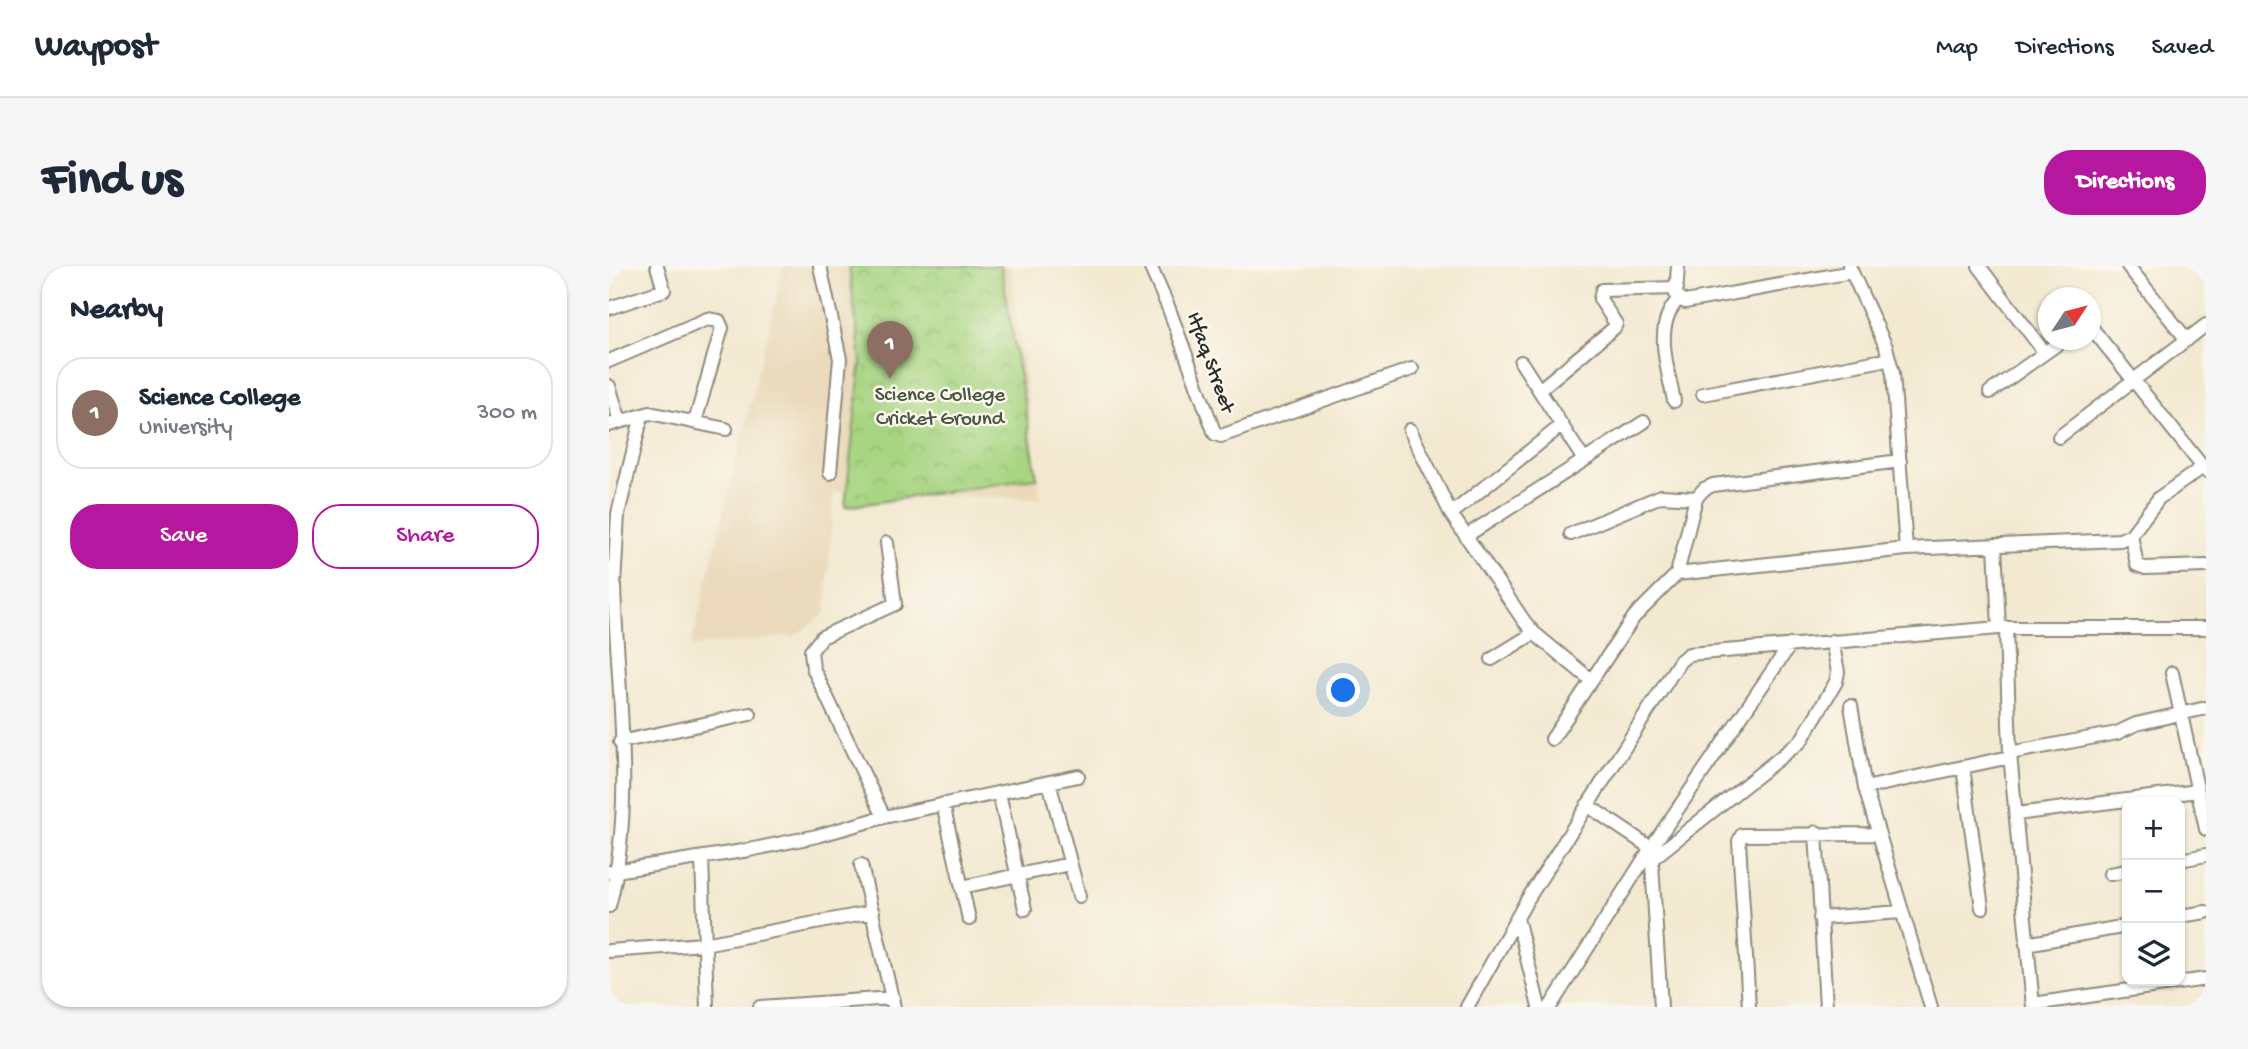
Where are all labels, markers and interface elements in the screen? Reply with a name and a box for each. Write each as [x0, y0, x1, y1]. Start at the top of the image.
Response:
text: Waypost [35, 29, 157, 67]
text: Map [1936, 34, 1978, 63]
text: Directions [2016, 34, 2114, 63]
text: Saved [2152, 34, 2213, 63]
button: Directions [2044, 150, 2206, 215]
text: Find us [42, 153, 182, 211]
north arrow [2038, 287, 2101, 350]
text: Nearby [70, 294, 163, 329]
street label: Itfaq Street [1179, 309, 1240, 419]
pin: 1 [867, 321, 913, 379]
text: Science College [139, 384, 300, 415]
park label: Science College Cricket Ground [875, 384, 1006, 433]
text: 1 [90, 400, 100, 427]
text: 300 m [477, 400, 537, 427]
text: University [139, 415, 233, 442]
button: Save [70, 504, 298, 569]
button: Share [312, 504, 539, 569]
your location [1326, 673, 1360, 707]
map controls [2122, 797, 2185, 986]
button: + [2122, 797, 2185, 860]
button: − [2122, 860, 2185, 923]
button: layers [2122, 923, 2185, 986]

